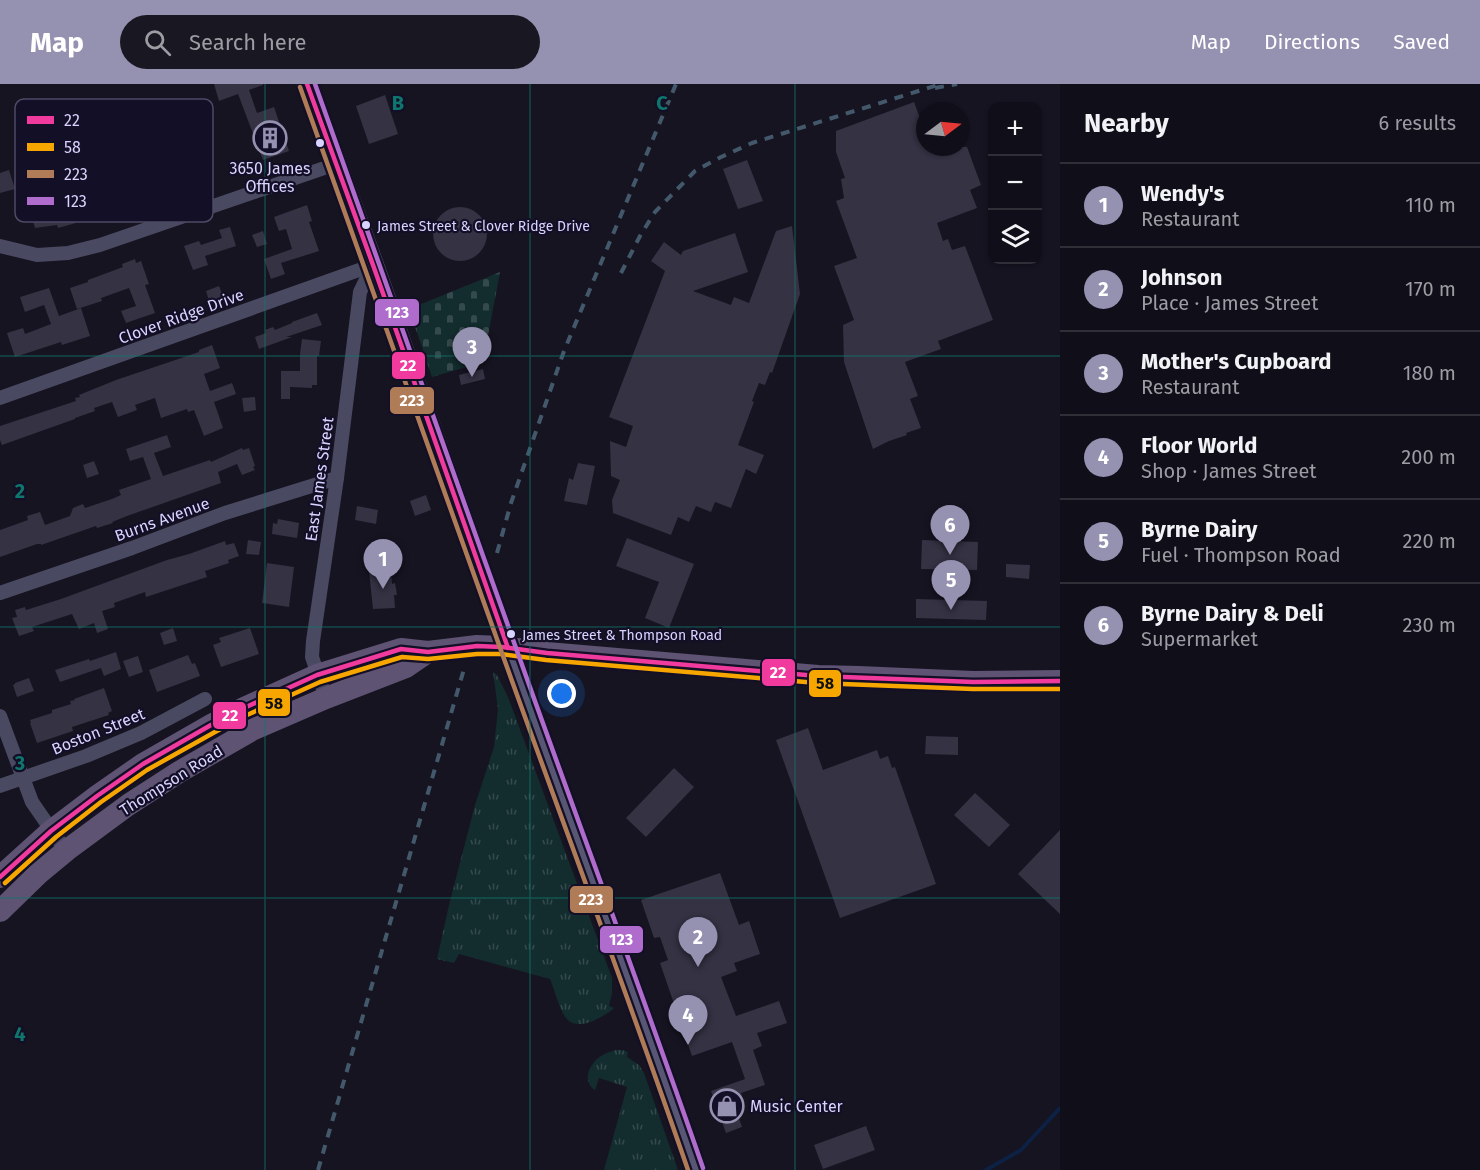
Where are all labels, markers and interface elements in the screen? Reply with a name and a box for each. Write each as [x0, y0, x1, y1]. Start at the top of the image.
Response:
search box [120, 15, 540, 69]
text: Map [30, 26, 84, 59]
icon: search [141, 26, 174, 59]
text: Search here [189, 29, 307, 56]
text: Map [1191, 29, 1231, 55]
text: Directions [1264, 29, 1360, 55]
text: Saved [1393, 29, 1450, 55]
text: B [392, 91, 404, 115]
text: C [656, 91, 668, 115]
legend [15, 99, 213, 222]
north arrow [916, 102, 970, 156]
map controls [988, 102, 1042, 264]
button: + [988, 102, 1042, 156]
text: Nearby [1084, 108, 1169, 139]
text: 22 [64, 111, 80, 130]
text: 6 results [1379, 111, 1456, 135]
building icon: 3650 James Offices [252, 120, 288, 156]
unlabelled marker [314, 137, 326, 149]
text: 58 [64, 138, 81, 157]
button: − [988, 156, 1042, 210]
place label: 3650 James Offices [229, 159, 311, 196]
text: 223 [64, 165, 88, 184]
text: Wendy's [1141, 180, 1225, 207]
text: 123 [64, 192, 87, 211]
text: 1 [1099, 193, 1108, 217]
text: 110 m [1405, 193, 1456, 217]
text: Restaurant [1141, 207, 1239, 231]
button: layers [988, 210, 1042, 264]
place label: James Street & Clover Ridge Drive [377, 218, 590, 235]
marker: James Street & Clover Ridge Drive [360, 219, 372, 231]
text: Johnson [1141, 264, 1222, 291]
text: 2 [1098, 277, 1109, 301]
text: 170 m [1405, 277, 1456, 301]
street label: Clover Ridge Drive [116, 285, 246, 348]
text: Place · James Street [1141, 291, 1318, 315]
line badge: 123 [374, 298, 420, 327]
text: 123 [385, 303, 409, 322]
pin: 3 [452, 328, 492, 377]
text: Mother's Cupboard [1141, 348, 1332, 375]
line badge: 22 [391, 351, 426, 380]
text: 22 [400, 356, 416, 375]
text: 3 [1098, 361, 1109, 385]
text: 180 m [1403, 361, 1456, 385]
text: Restaurant [1141, 375, 1239, 399]
line badge: 223 [389, 386, 435, 415]
text: 223 [400, 391, 424, 410]
street label: East James Street [301, 415, 338, 543]
text: Floor World [1141, 432, 1257, 459]
text: 4 [1098, 445, 1109, 469]
text: 200 m [1401, 445, 1456, 469]
text: Shop · James Street [1141, 459, 1317, 483]
text: 2 [15, 479, 25, 503]
street label: Burns Avenue [112, 494, 212, 545]
pin: 6 [930, 506, 970, 555]
text: Byrne Dairy [1141, 516, 1257, 543]
text: 5 [1098, 529, 1109, 553]
text: 220 m [1403, 529, 1456, 553]
pin: 1 [364, 540, 403, 589]
text: Fuel · Thompson Road [1141, 543, 1341, 567]
pin: 5 [932, 560, 970, 610]
text: Byrne Dairy & Deli [1141, 600, 1324, 627]
text: 6 [1098, 613, 1109, 637]
text: 230 m [1403, 613, 1456, 637]
place label: James Street & Thompson Road [522, 627, 722, 644]
text: Supermarket [1141, 627, 1258, 651]
marker: James Street & Thompson Road [505, 628, 517, 640]
line badge: 22 [761, 658, 796, 687]
text: 22 [770, 663, 786, 682]
line badge: 58 [808, 669, 842, 698]
text: 58 [816, 674, 834, 693]
your location [547, 679, 576, 708]
line badge: 58 [257, 688, 291, 717]
text: 58 [265, 694, 283, 713]
line badge: 22 [212, 701, 247, 730]
street label: Boston Street [49, 704, 148, 759]
text: 22 [222, 706, 238, 725]
street label: Thompson Road [116, 741, 226, 820]
text: 3 [14, 751, 25, 775]
line badge: 223 [569, 885, 614, 914]
text: 223 [579, 890, 603, 909]
pin: 2 [678, 918, 718, 967]
line badge: 123 [599, 925, 644, 954]
text: 123 [609, 930, 633, 949]
pin: 4 [668, 996, 708, 1045]
text: 4 [14, 1022, 26, 1046]
shop icon: Music Center [709, 1088, 745, 1124]
place label: Music Center [750, 1097, 844, 1116]

